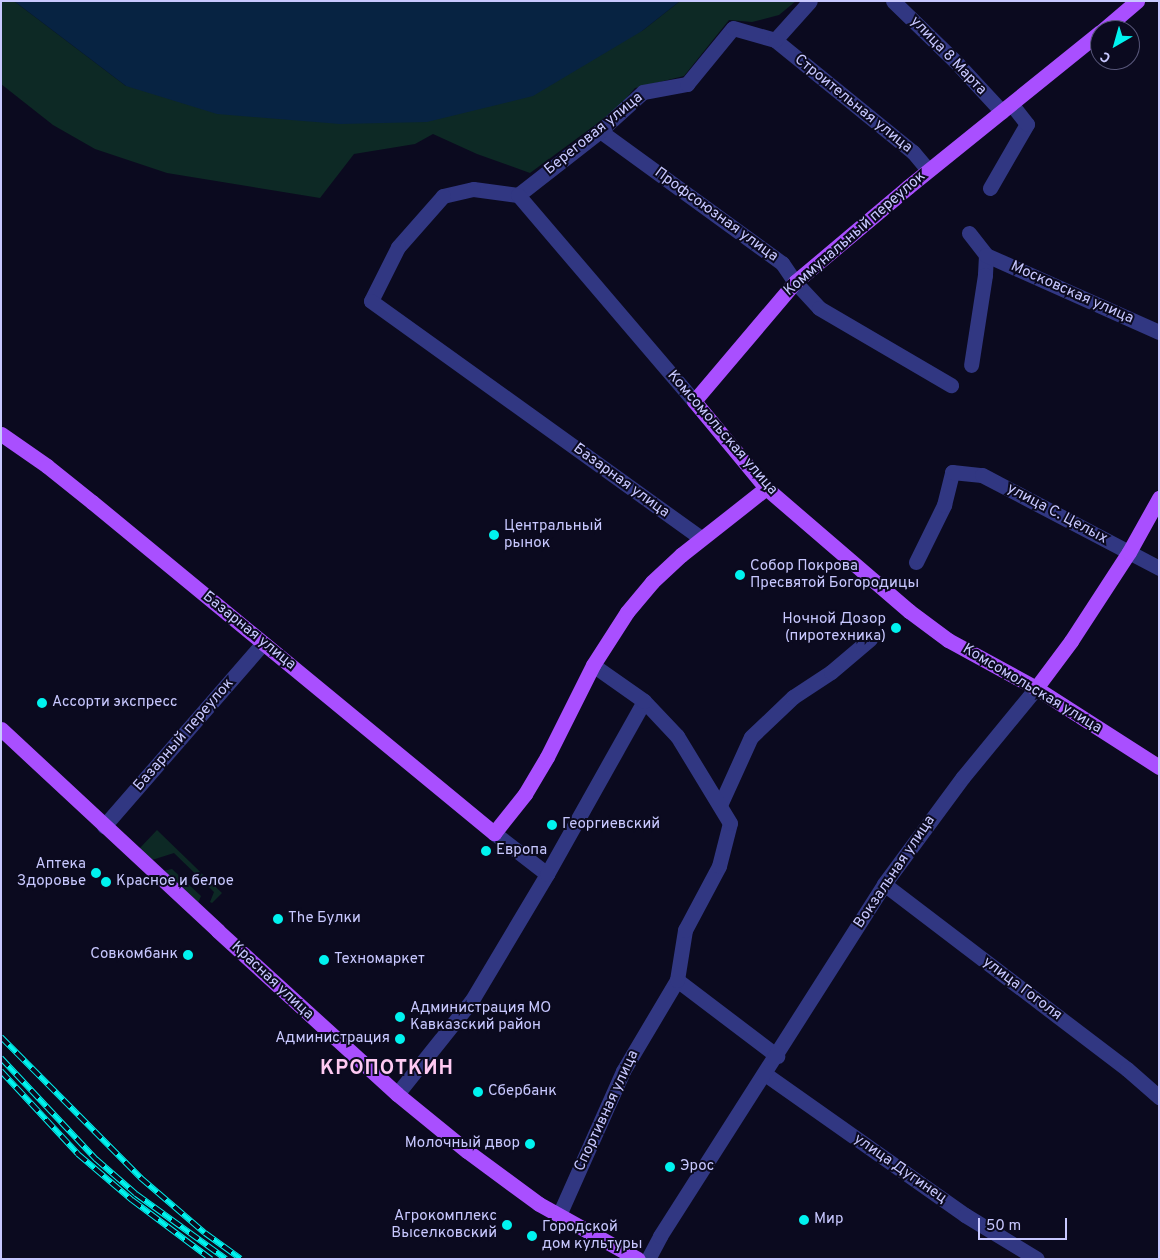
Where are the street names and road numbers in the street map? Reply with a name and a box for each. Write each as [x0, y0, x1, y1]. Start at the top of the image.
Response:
street label: улица 8 Марта [906, 13, 990, 99]
street label: Строительная улица [790, 51, 916, 157]
street label: Береговая улица [541, 89, 647, 179]
street label: Профсоюзная улица [651, 164, 781, 266]
street label: Коммунальный переулок [781, 168, 929, 300]
street label: Московская улица [1008, 258, 1136, 328]
street label: Комсомольская улица [663, 367, 781, 499]
street label: Базарная улица [569, 440, 673, 522]
street label: улица С. Целых [1004, 480, 1110, 548]
street label: Базарная улица [199, 588, 299, 674]
street label: Комсомольская улица [959, 640, 1105, 738]
street label: Базарный переулок [130, 675, 238, 795]
street label: Вокзальная улица [851, 812, 939, 932]
street label: Красная улица [227, 938, 317, 1024]
street label: улица Гоголя [979, 953, 1065, 1025]
street label: Спортивная улица [571, 1048, 643, 1174]
street label: улица Дугинец [850, 1130, 950, 1208]

